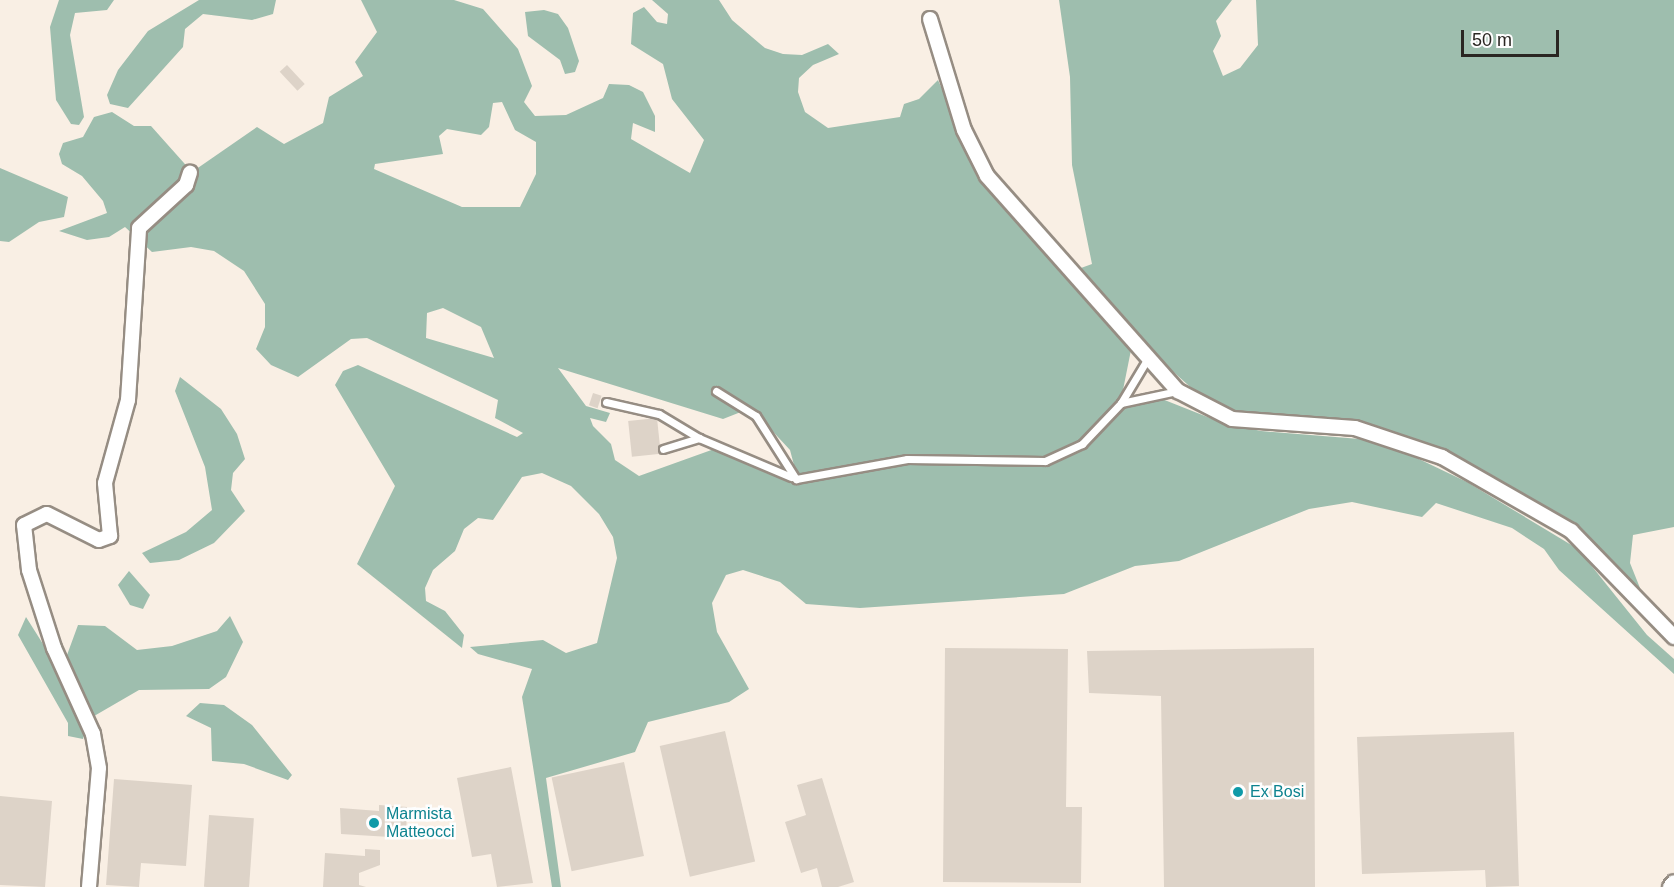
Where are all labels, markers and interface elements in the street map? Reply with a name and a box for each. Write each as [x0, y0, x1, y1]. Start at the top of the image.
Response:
scale bar [1464, 18, 1562, 56]
text: 50 m [1472, 30, 1512, 50]
place label: Ex Bosi [1250, 782, 1304, 802]
marker: Ex Bosi [1231, 785, 1245, 799]
place label: Marmista Matteocci [386, 804, 454, 842]
marker: Marmista Matteocci [367, 816, 381, 830]

